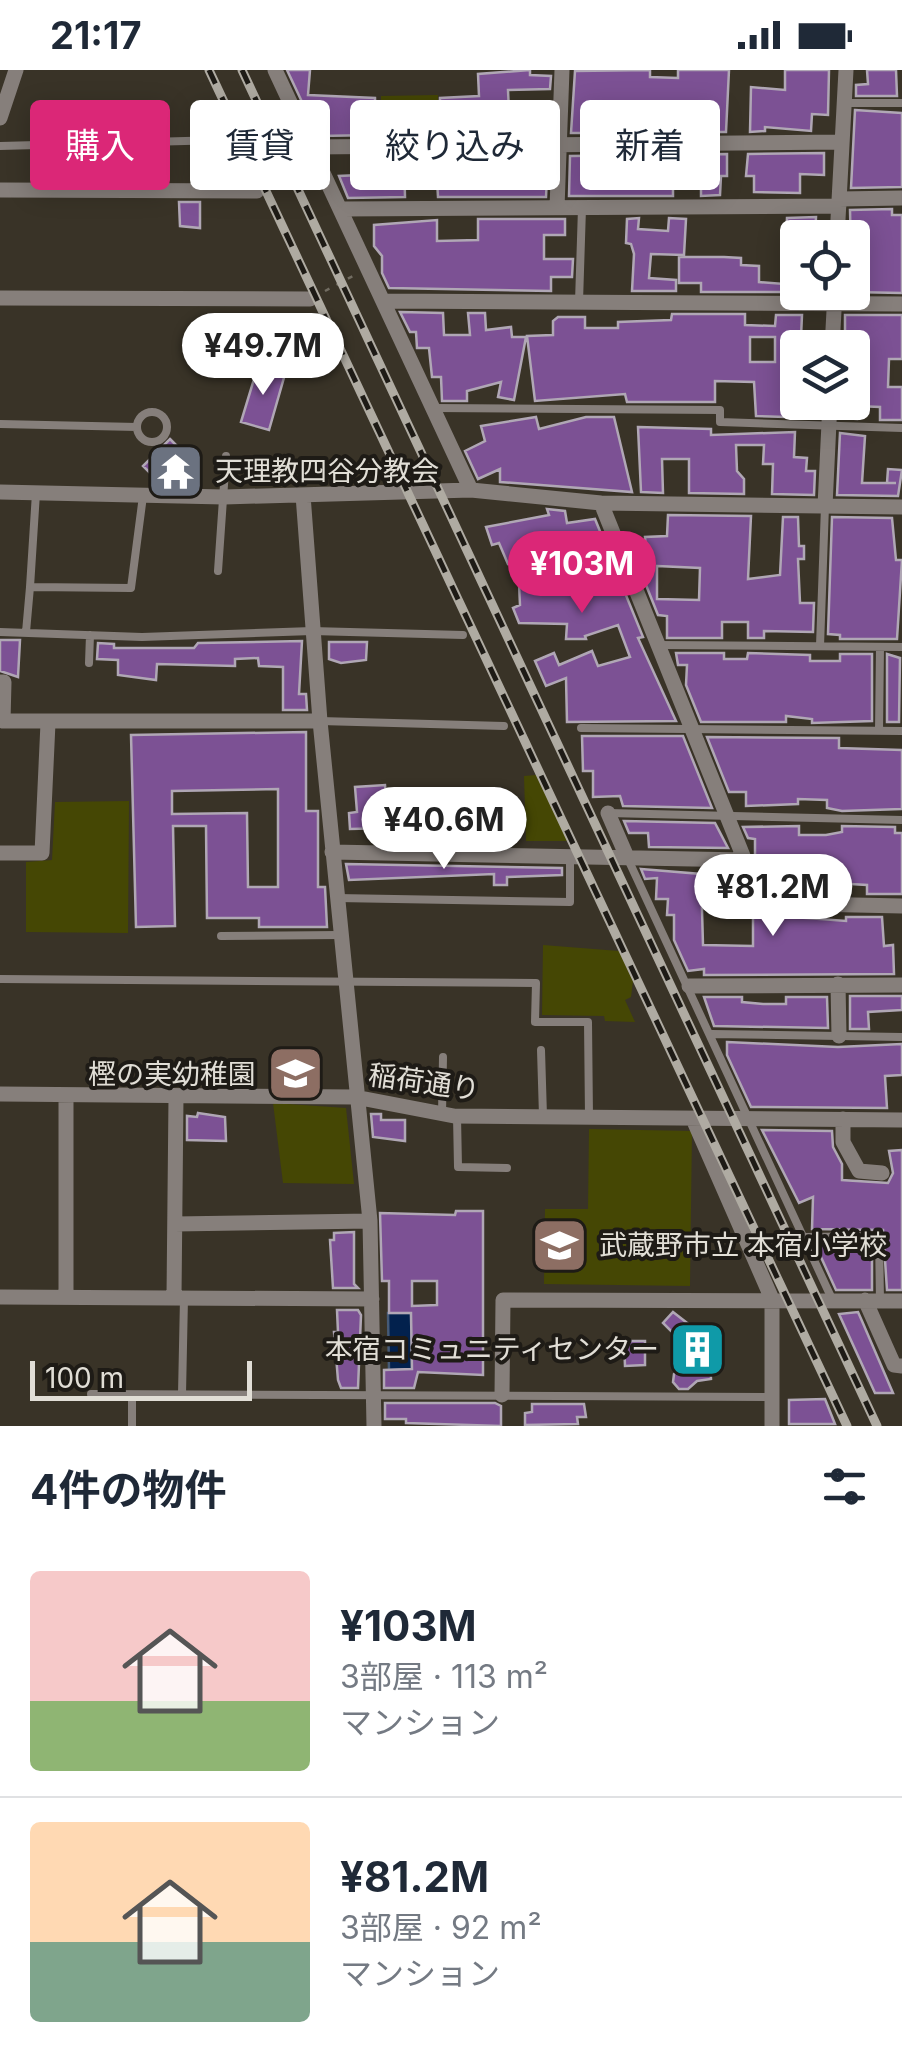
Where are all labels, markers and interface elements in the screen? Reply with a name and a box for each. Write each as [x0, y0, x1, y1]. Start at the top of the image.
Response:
text: 21:17 [50, 12, 142, 58]
chip: 購入 [30, 100, 170, 190]
chip: 賃貸 [190, 100, 330, 190]
chip: 絞り込み [350, 100, 560, 190]
chip: 新着 [580, 100, 720, 190]
map controls [780, 220, 870, 420]
button: locate [780, 220, 870, 310]
pin: ¥49.7M [182, 313, 344, 398]
text: ¥49.7M [204, 326, 322, 365]
button: layers [780, 330, 870, 420]
temple icon: 天理教四谷分教会 [146, 441, 206, 501]
place label: 天理教四谷分教会 [215, 454, 439, 488]
pin: ¥103M [512, 531, 652, 616]
text: ¥103M [530, 544, 634, 583]
pin: ¥40.6M [363, 787, 525, 872]
text: ¥40.6M [384, 800, 504, 839]
pin: ¥81.2M [692, 854, 854, 939]
text: ¥81.2M [716, 867, 830, 906]
school or university icon: 樫の実幼稚園 [265, 1044, 325, 1104]
place label: 樫の実幼稚園 [88, 1057, 256, 1091]
street label: 稲荷通り [366, 1057, 482, 1107]
school or university icon: 武蔵野市立 本宿小学校 [530, 1215, 590, 1275]
place label: 武蔵野市立 本宿小学校 [599, 1228, 887, 1262]
building icon: 本宿コミュニティセンター [668, 1319, 728, 1379]
place label: 本宿コミュニティセンター [325, 1332, 659, 1366]
scale bar [30, 1356, 252, 1400]
text: 100 m [45, 1361, 124, 1395]
icon: filters [817, 1459, 872, 1514]
text: 4件の物件 [30, 1464, 226, 1515]
text: ¥103M [340, 1600, 477, 1651]
icon: home [110, 1611, 230, 1731]
text: 3部屋 · 113 m² [340, 1657, 548, 1696]
text: マンション [340, 1703, 500, 1742]
text: ¥81.2M [340, 1851, 489, 1902]
icon: home [110, 1862, 230, 1982]
text: 3部屋 · 92 m² [340, 1908, 542, 1947]
text: マンション [340, 1954, 500, 1993]

